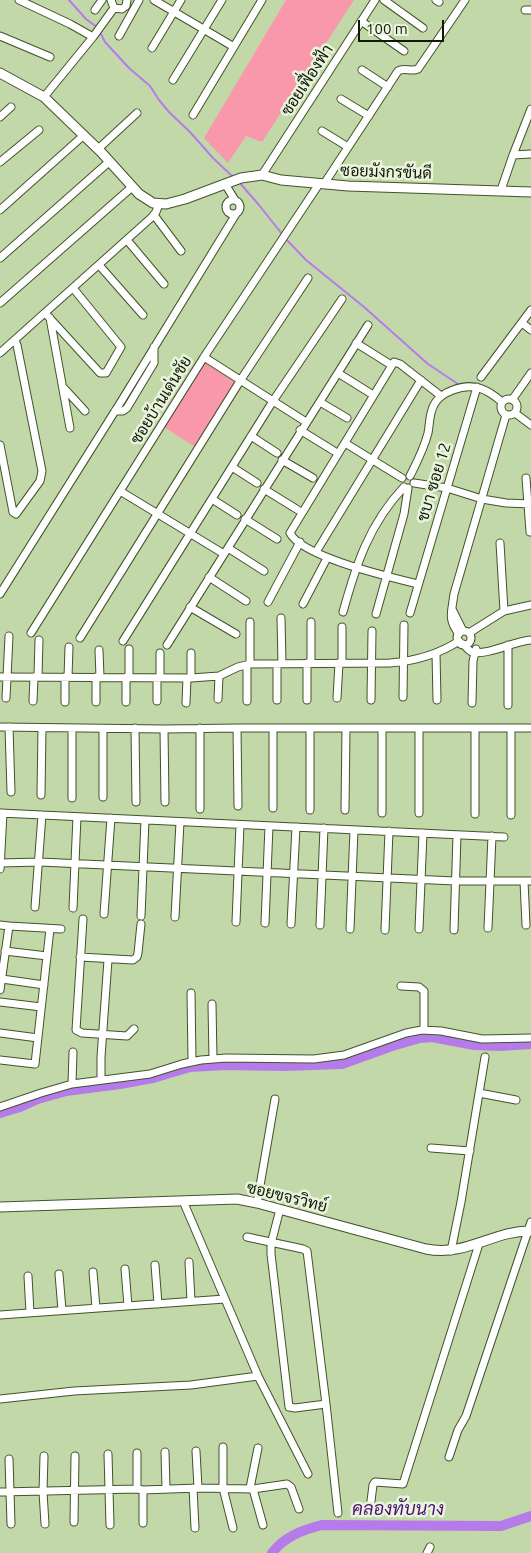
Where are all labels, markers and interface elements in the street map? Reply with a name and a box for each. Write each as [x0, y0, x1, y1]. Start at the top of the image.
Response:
scale bar [361, 10, 447, 42]
text: 100 m [366, 20, 408, 37]
street label: ซอยเฟื่องฟ้า [277, 41, 337, 119]
street label: ซอยมังกรขันดี [340, 161, 432, 183]
street label: ซอยบ้านเด่นชัย [126, 352, 196, 448]
street label: ชบา ซอย 12 [413, 440, 455, 524]
street label: ซอยขจรวิทย์ [245, 1178, 329, 1216]
water label: คลองทับนาง [352, 1498, 444, 1520]

